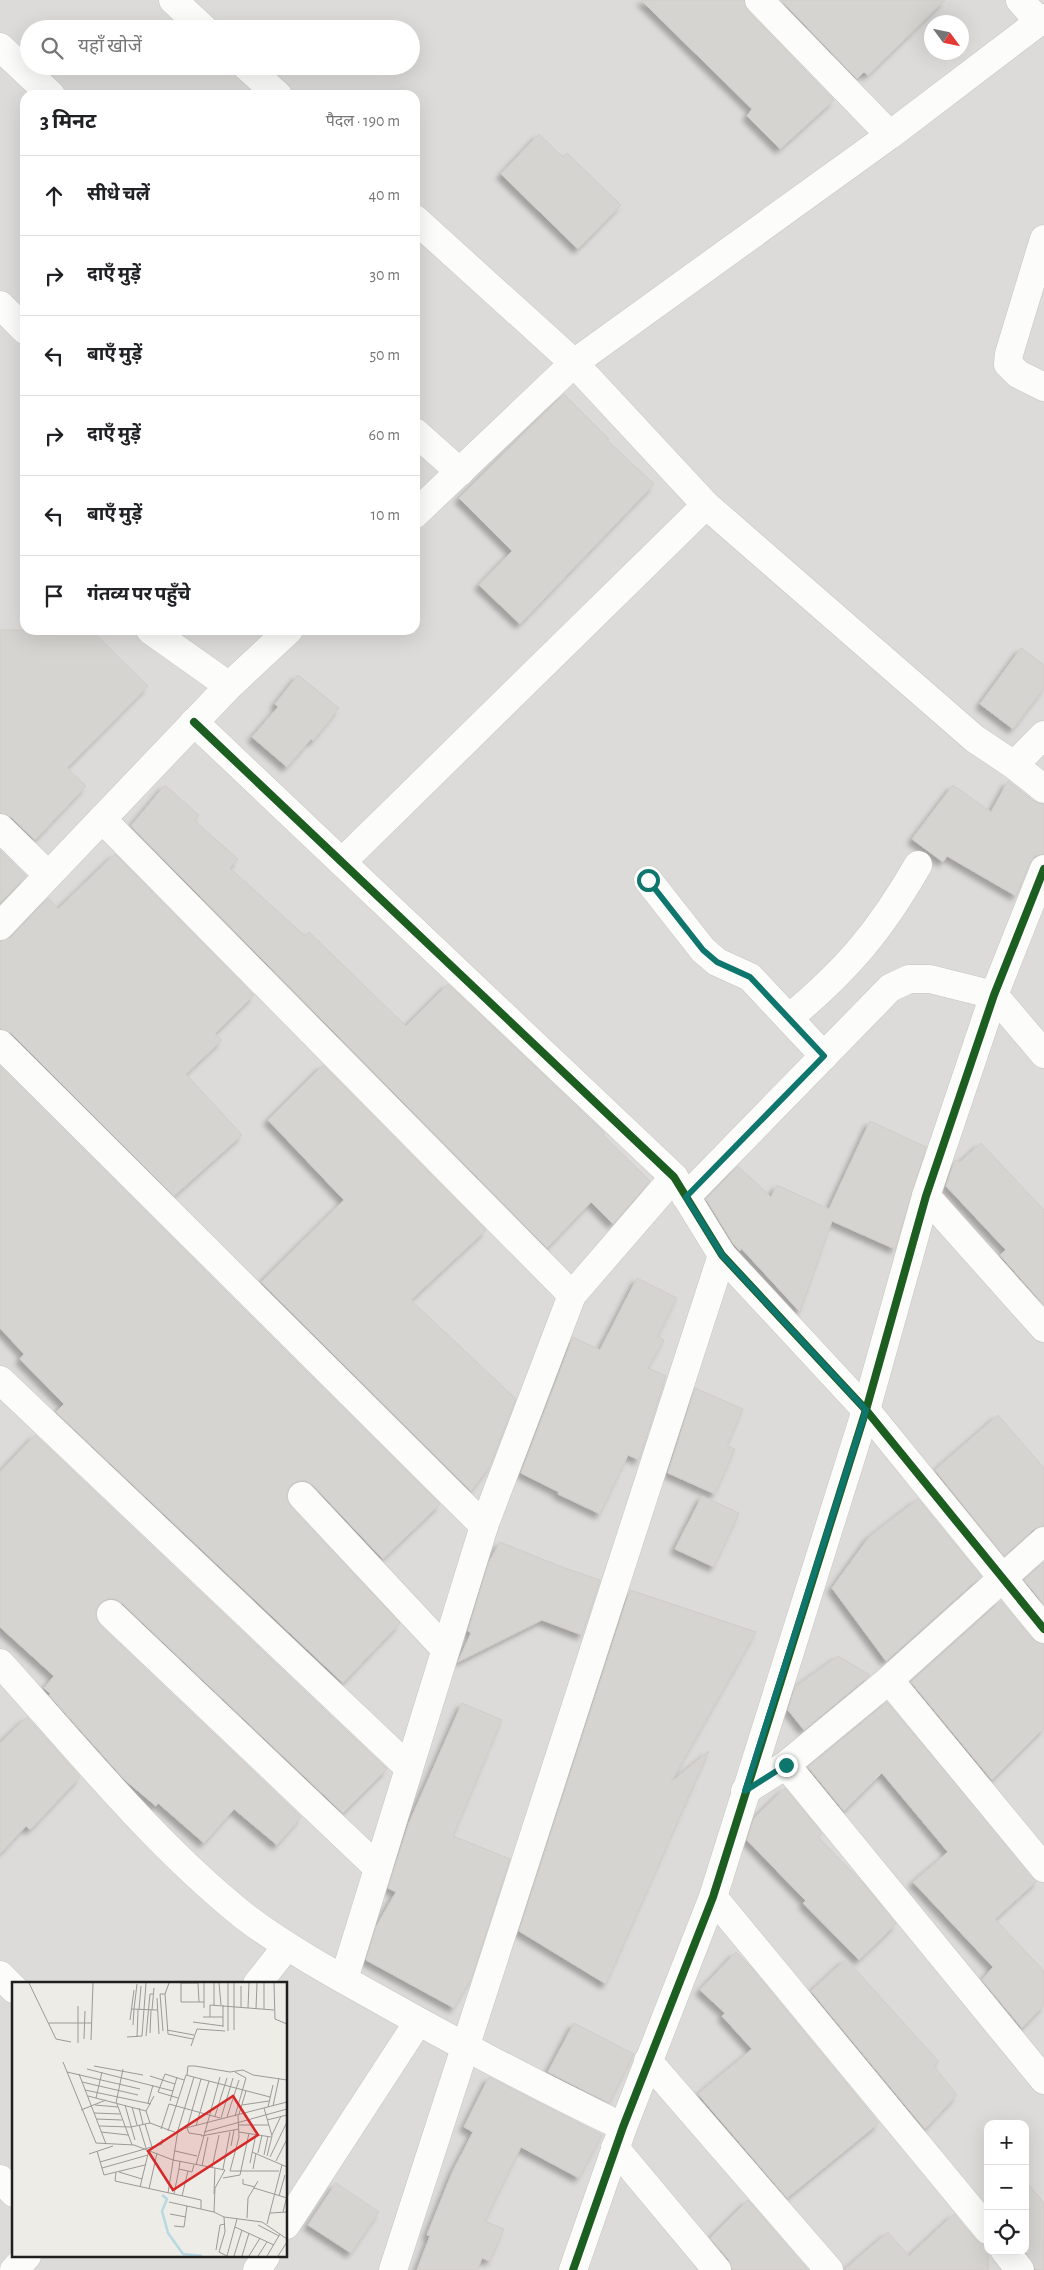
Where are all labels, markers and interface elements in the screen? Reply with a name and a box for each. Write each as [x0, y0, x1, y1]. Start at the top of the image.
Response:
north arrow [924, 15, 969, 60]
search box [20, 20, 420, 75]
icon: search [38, 34, 66, 62]
text: यहाँ खोजें [78, 37, 142, 56]
text: 3 मिनट [40, 111, 96, 132]
text: पैदल · 190 m [326, 113, 400, 129]
icon: ahead [40, 182, 68, 210]
text: सीधे चलें [87, 185, 150, 204]
text: 40 m [368, 187, 400, 203]
icon: right [40, 262, 68, 290]
text: दाएँ मुड़ें [87, 265, 141, 284]
text: 30 m [370, 267, 400, 283]
icon: left [40, 342, 68, 370]
text: बाएँ मुड़ें [87, 345, 142, 364]
text: 50 m [369, 347, 400, 363]
icon: right [40, 422, 68, 450]
text: दाएँ मुड़ें [87, 425, 141, 444]
text: 60 m [369, 427, 400, 443]
icon: left [40, 502, 68, 530]
text: बाएँ मुड़ें [87, 505, 142, 524]
text: 10 m [371, 507, 400, 523]
icon: arrive [40, 582, 68, 610]
text: गंतव्य पर पहुँचे [87, 585, 190, 604]
route start [637, 869, 660, 892]
route end [775, 1754, 798, 1777]
inset map [12, 1982, 288, 2258]
map controls [984, 2120, 1029, 2255]
button: + [984, 2120, 1029, 2165]
button: − [984, 2165, 1029, 2210]
button: locate [984, 2210, 1029, 2255]

